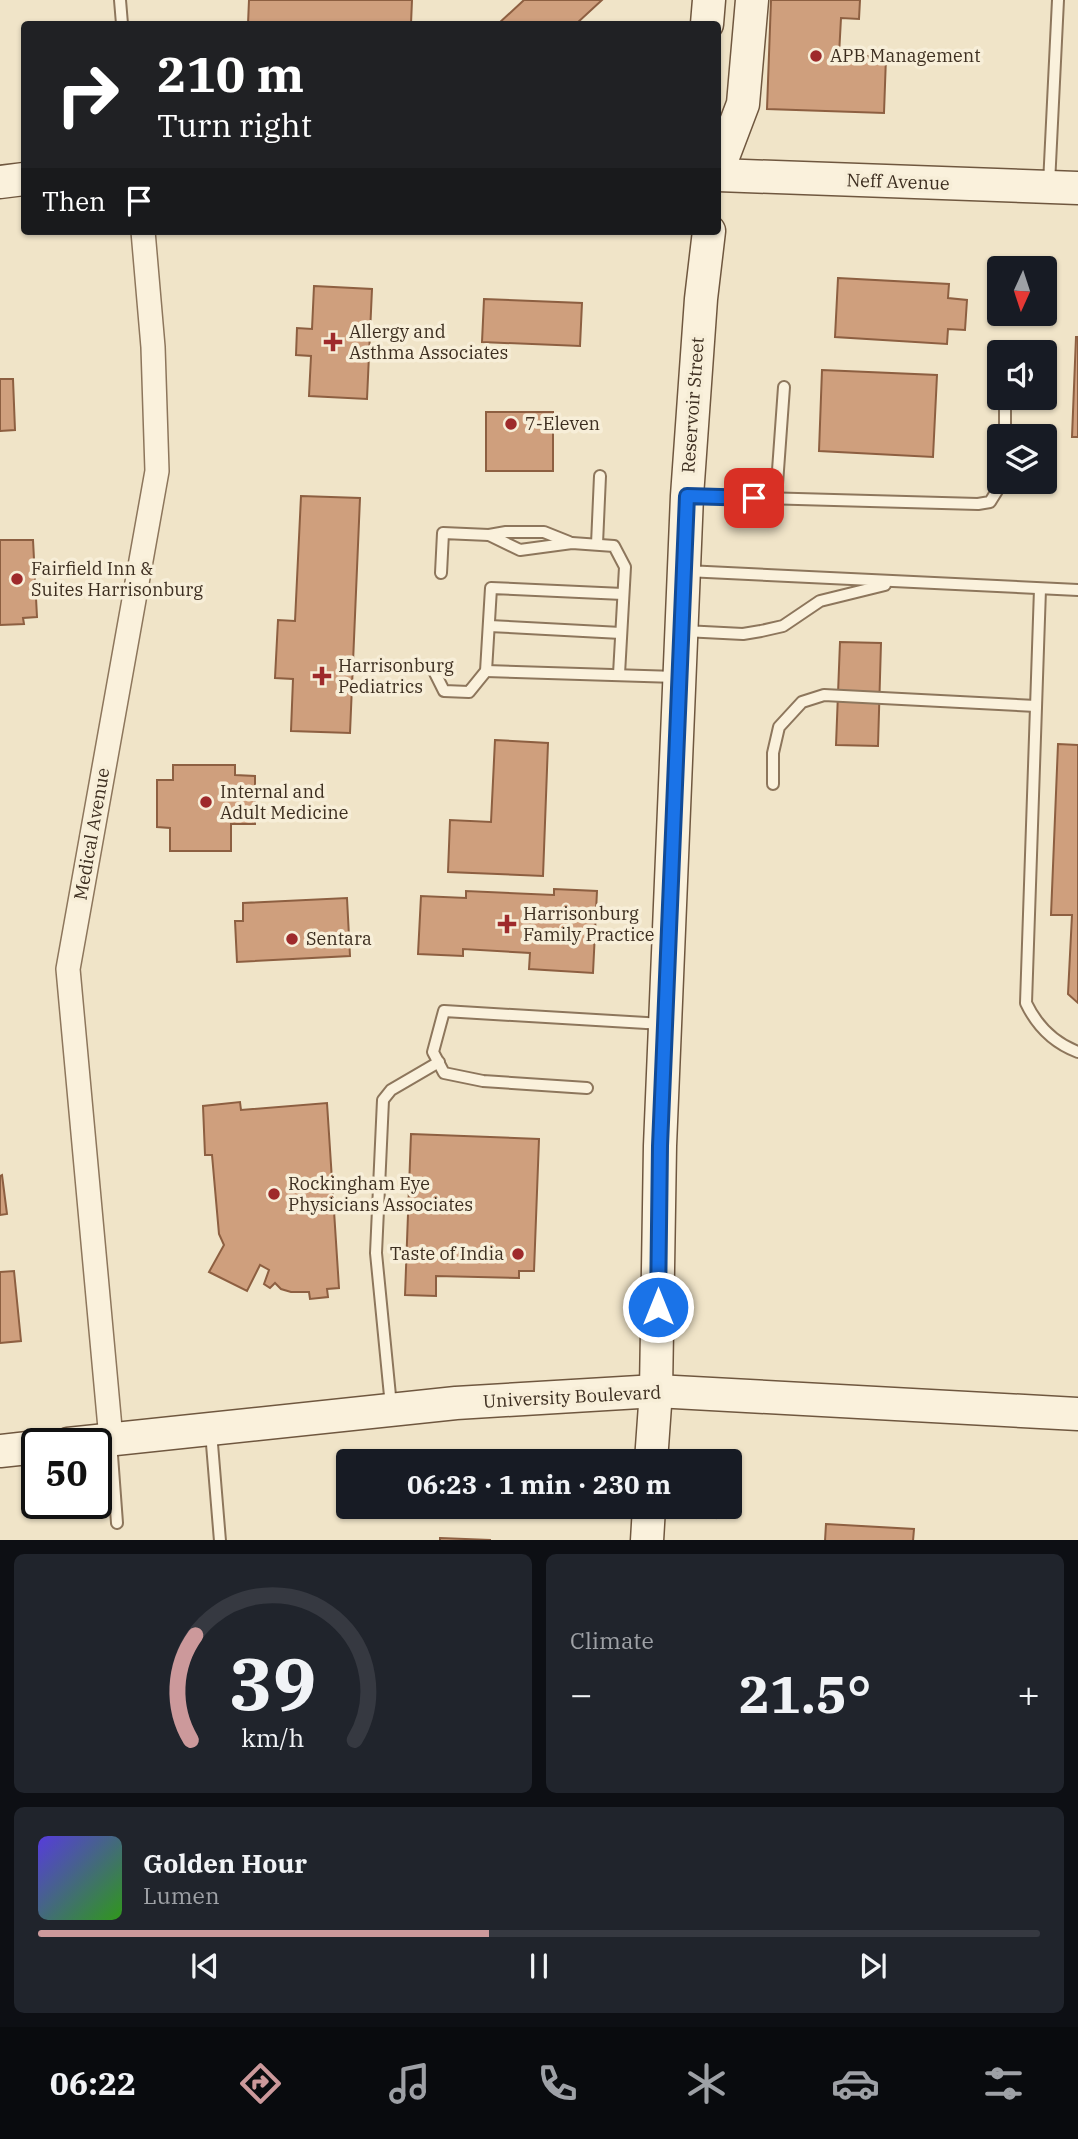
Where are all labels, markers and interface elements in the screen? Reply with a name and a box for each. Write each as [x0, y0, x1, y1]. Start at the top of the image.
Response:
text: 210 m [157, 42, 304, 105]
place label: APB Management [830, 44, 981, 67]
marker: APB Management [808, 48, 824, 64]
icon: right [42, 49, 133, 140]
text: Turn right [157, 104, 312, 146]
street label: Neff Avenue [846, 168, 950, 195]
icon: arrive [120, 182, 158, 220]
text: Then [42, 184, 106, 218]
north arrow [987, 256, 1057, 326]
map controls [987, 256, 1057, 494]
place label: Allergy and Asthma Associates [349, 320, 508, 364]
marker: Allergy and Asthma Associates [323, 332, 343, 352]
street label: Reservoir Street [676, 336, 709, 474]
button: sound [987, 340, 1057, 410]
place label: 7-Eleven [525, 412, 600, 435]
marker: 7-Eleven [503, 416, 519, 432]
button: layers [987, 424, 1057, 494]
pin [724, 468, 784, 528]
icon: arrive [735, 479, 773, 517]
place label: Fairfield Inn & Suites Harrisonburg [31, 557, 203, 601]
marker: Fairfield Inn & Suites Harrisonburg [9, 571, 25, 587]
place label: Harrisonburg Pediatrics [338, 654, 454, 698]
marker: Harrisonburg Pediatrics [312, 666, 332, 686]
street label: Medical Avenue [69, 766, 114, 902]
place label: Internal and Adult Medicine [220, 780, 349, 824]
marker: Internal and Adult Medicine [198, 794, 214, 810]
place label: Harrisonburg Family Practice [523, 902, 654, 946]
marker: Harrisonburg Family Practice [497, 914, 517, 934]
place label: Sentara [306, 927, 372, 950]
marker: Sentara [284, 931, 300, 947]
place label: Rockingham Eye Physicians Associates [288, 1172, 473, 1216]
marker: Rockingham Eye Physicians Associates [266, 1186, 282, 1202]
place label: Taste of India [390, 1242, 504, 1265]
marker: Taste of India [510, 1246, 526, 1262]
position arrow [621, 1270, 695, 1344]
street label: University Boulevard [482, 1380, 662, 1413]
speed limit sign: 50 [21, 1428, 112, 1519]
text: 06:23 · 1 min · 230 m [407, 1467, 671, 1501]
text: Climate [570, 1625, 654, 1655]
text: 39 [229, 1635, 317, 1730]
text: 21.5° [739, 1660, 871, 1727]
text: − [570, 1669, 593, 1718]
text: + [1017, 1669, 1040, 1718]
text: km/h [241, 1720, 305, 1753]
text: Golden Hour [143, 1846, 307, 1880]
text: Lumen [143, 1880, 220, 1910]
icon: previous [186, 1947, 224, 1985]
icon: pause [520, 1947, 558, 1985]
icon: next [854, 1947, 892, 1985]
icon: directions [236, 2059, 285, 2108]
icon: music [385, 2059, 434, 2108]
icon: phone [533, 2059, 582, 2108]
icon: climate [682, 2059, 731, 2108]
icon: car [831, 2059, 880, 2108]
icon: filters [979, 2059, 1028, 2108]
text: 06:22 [50, 2062, 136, 2104]

